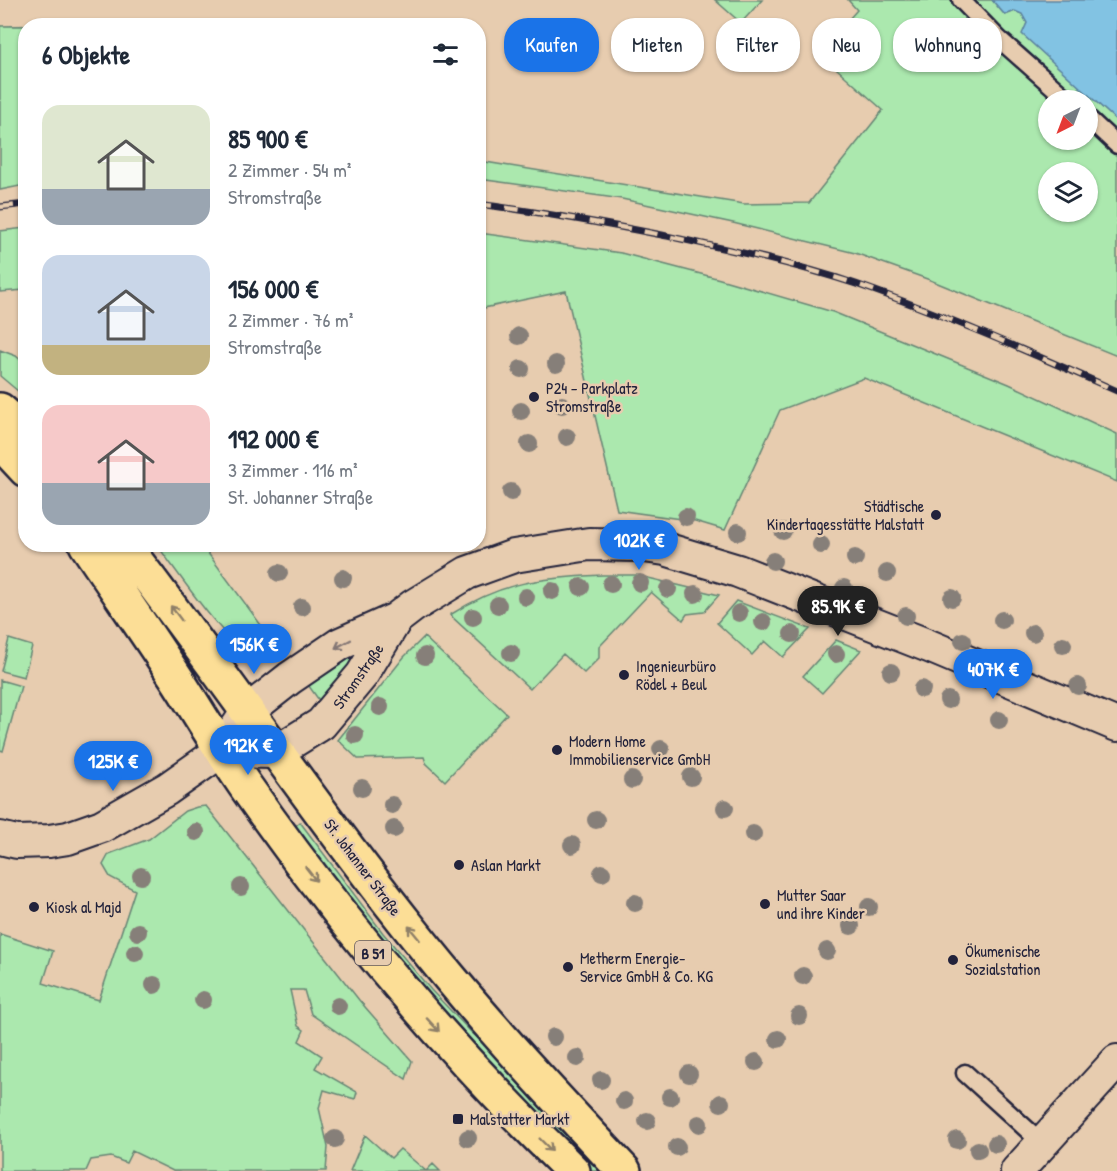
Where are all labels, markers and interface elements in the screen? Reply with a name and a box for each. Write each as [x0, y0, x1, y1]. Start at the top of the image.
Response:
chip: Kaufen [504, 18, 599, 72]
chip: Mieten [611, 18, 704, 72]
chip: Filter [716, 18, 800, 72]
chip: Neu [812, 18, 881, 72]
chip: Wohnung [893, 18, 1002, 72]
text: 6 Objekte [42, 37, 130, 72]
icon: filters [429, 38, 462, 71]
north arrow [1038, 90, 1098, 150]
map controls [1038, 90, 1098, 222]
text: 85 900 € [228, 121, 308, 156]
icon: home [90, 129, 162, 201]
text: 2 Zimmer · 54 m² [228, 156, 351, 183]
button: layers [1038, 162, 1098, 222]
text: Stromstraße [228, 183, 322, 210]
text: 156 000 € [228, 271, 318, 306]
icon: home [90, 279, 162, 351]
text: 2 Zimmer · 76 m² [228, 306, 353, 333]
text: Stromstraße [228, 333, 322, 360]
place label: P24 – Parkplatz Stromstraße [546, 377, 638, 417]
marker: P24 – Parkplatz Stromstraße [527, 390, 541, 404]
text: 192 000 € [228, 421, 319, 456]
icon: home [90, 429, 162, 501]
text: 3 Zimmer · 116 m² [228, 456, 358, 483]
text: St. Johanner Straße [228, 483, 373, 510]
place label: Städtische Kindertagesstätte Malstatt [767, 495, 925, 535]
marker: Städtische Kindertagesstätte Malstatt [929, 508, 943, 522]
pin: 102K € [590, 520, 688, 571]
text: 102K € [614, 526, 664, 553]
pin: 85.9K € [783, 586, 893, 637]
text: 85.9K € [811, 592, 865, 619]
one-way arrow [169, 605, 182, 621]
pin: 156K € [205, 624, 303, 675]
text: 156K € [230, 630, 278, 657]
street label: Stromstraße [327, 638, 389, 713]
one-way arrow [334, 638, 352, 650]
pin: 407K € [944, 649, 1042, 700]
place label: Ingenieurbüro Rödel + Beul [636, 655, 716, 695]
text: 407K € [967, 655, 1019, 682]
marker: Ingenieurbüro Rödel + Beul [617, 668, 631, 682]
pin: 192K € [199, 725, 297, 776]
place label: Modern Home Immobilienservice GmbH [569, 730, 710, 770]
text: 192K € [224, 731, 272, 758]
pin: 125K € [64, 741, 162, 792]
marker: Modern Home Immobilienservice GmbH [550, 743, 564, 757]
text: 125K € [88, 747, 138, 774]
street label: St. Johanner Straße [319, 814, 407, 920]
place label: Aslan Markt [471, 854, 541, 876]
marker: Aslan Markt [452, 858, 466, 872]
one-way arrow [305, 865, 317, 881]
place label: Mutter Saar und ihre Kinder [777, 884, 865, 924]
place label: Kiosk al Majd [46, 896, 121, 918]
marker: Mutter Saar und ihre Kinder [758, 897, 772, 911]
marker: Kiosk al Majd [27, 900, 41, 914]
one-way arrow [408, 926, 421, 942]
place label: Ökumenische Sozialstation [965, 940, 1041, 980]
road number: B 51 [355, 941, 391, 965]
place label: Metherm Energie- Service GmbH & Co. KG [580, 947, 713, 987]
marker: Ökumenische Sozialstation [946, 953, 960, 967]
marker: Metherm Energie- Service GmbH & Co. KG [561, 960, 575, 974]
one-way arrow [426, 1018, 441, 1033]
place label: Malstatter Markt [470, 1108, 570, 1130]
marker: Malstatter Markt [451, 1112, 465, 1126]
one-way arrow [539, 1138, 554, 1153]

